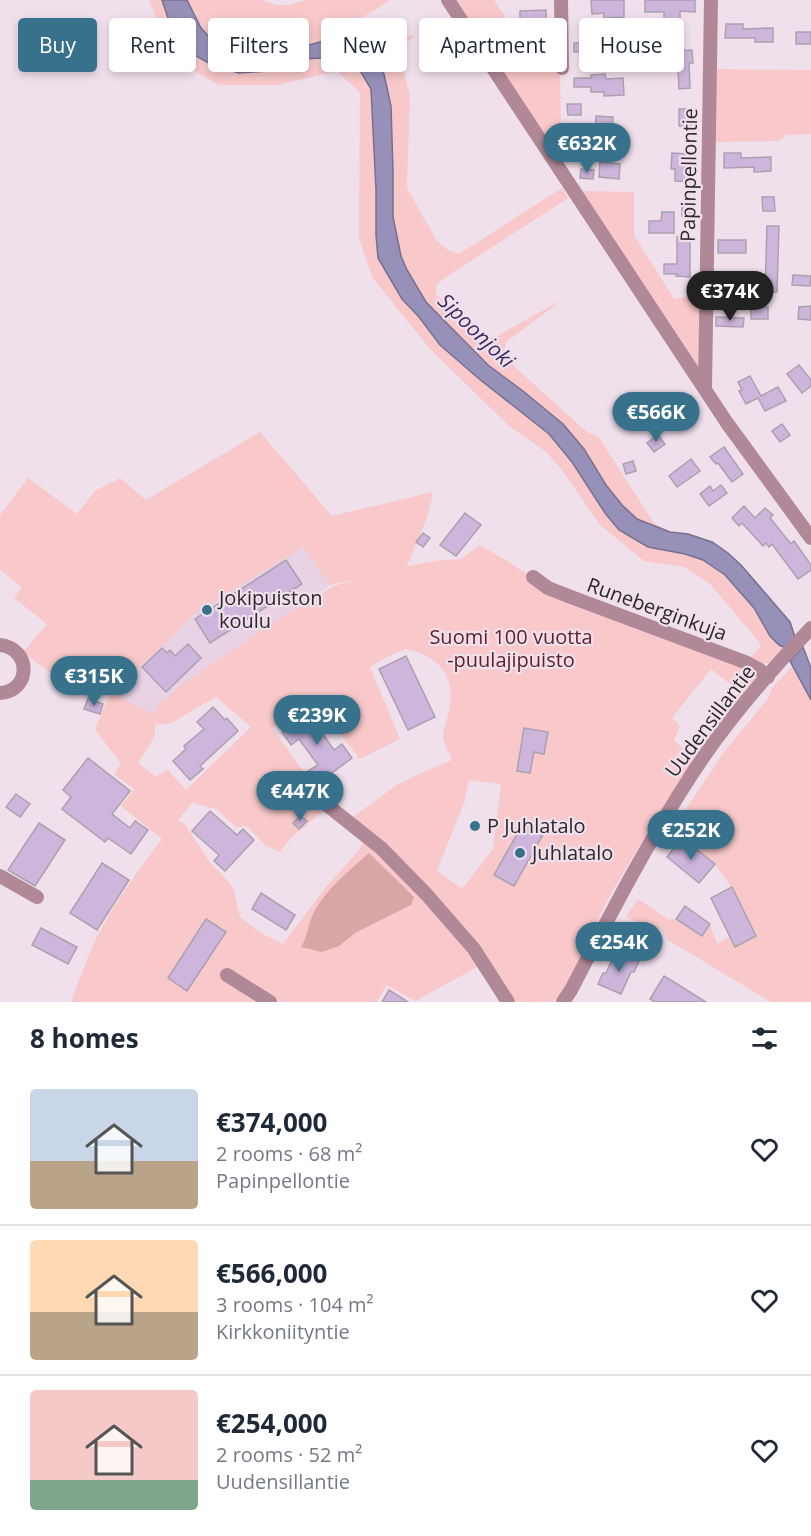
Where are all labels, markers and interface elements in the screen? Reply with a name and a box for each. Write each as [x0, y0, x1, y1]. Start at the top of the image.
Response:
chip: Buy [18, 18, 97, 72]
chip: Rent [109, 18, 196, 72]
chip: Filters [208, 18, 309, 72]
chip: New [321, 18, 407, 72]
chip: Apartment [419, 18, 567, 72]
chip: House [579, 18, 684, 72]
street label: Papinpellontie [674, 108, 703, 242]
pin: €632K [545, 123, 629, 174]
text: €632K [557, 129, 617, 156]
pin: €374K [688, 271, 772, 322]
text: €374K [700, 277, 760, 304]
water label: Sipoonjoki [432, 287, 522, 374]
pin: €566K [614, 392, 698, 443]
text: €566K [626, 398, 686, 425]
street label: Runeberginkuja [584, 571, 731, 646]
place label: Jokipuiston koulu [217, 584, 322, 634]
marker: Jokipuiston koulu [200, 603, 214, 617]
park label: Suomi 100 vuotta -puulajipuisto [429, 623, 593, 673]
pin: €315K [52, 656, 136, 707]
street label: Uudensillantie [658, 659, 761, 782]
text: €315K [64, 662, 124, 689]
pin: €239K [275, 695, 359, 746]
text: €239K [287, 701, 347, 728]
pin: €447K [258, 771, 342, 822]
text: €447K [270, 777, 330, 804]
pin: €252K [649, 810, 733, 861]
place label: P Juhlatalo [487, 812, 586, 839]
text: €252K [661, 816, 721, 843]
marker: P Juhlatalo [468, 819, 482, 833]
place label: Juhlatalo [530, 839, 613, 866]
marker: Juhlatalo [513, 846, 527, 860]
pin: €254K [577, 922, 661, 973]
text: €254K [589, 928, 649, 955]
text: 8 homes [30, 1020, 139, 1056]
icon: filters [748, 1022, 781, 1055]
text: €374,000 [216, 1104, 327, 1140]
icon: home [78, 1113, 150, 1185]
icon: heart [748, 1133, 781, 1166]
text: 2 rooms · 68 m² [216, 1140, 362, 1167]
text: Papinpellontie [216, 1167, 350, 1194]
text: €566,000 [216, 1255, 327, 1291]
icon: home [78, 1264, 150, 1336]
icon: heart [748, 1284, 781, 1317]
text: 3 rooms · 104 m² [216, 1291, 374, 1318]
text: Kirkkoniityntie [216, 1318, 350, 1345]
text: €254,000 [216, 1405, 327, 1441]
icon: home [78, 1414, 150, 1486]
icon: heart [748, 1434, 781, 1467]
text: 2 rooms · 52 m² [216, 1441, 362, 1468]
text: Uudensillantie [216, 1468, 350, 1495]

